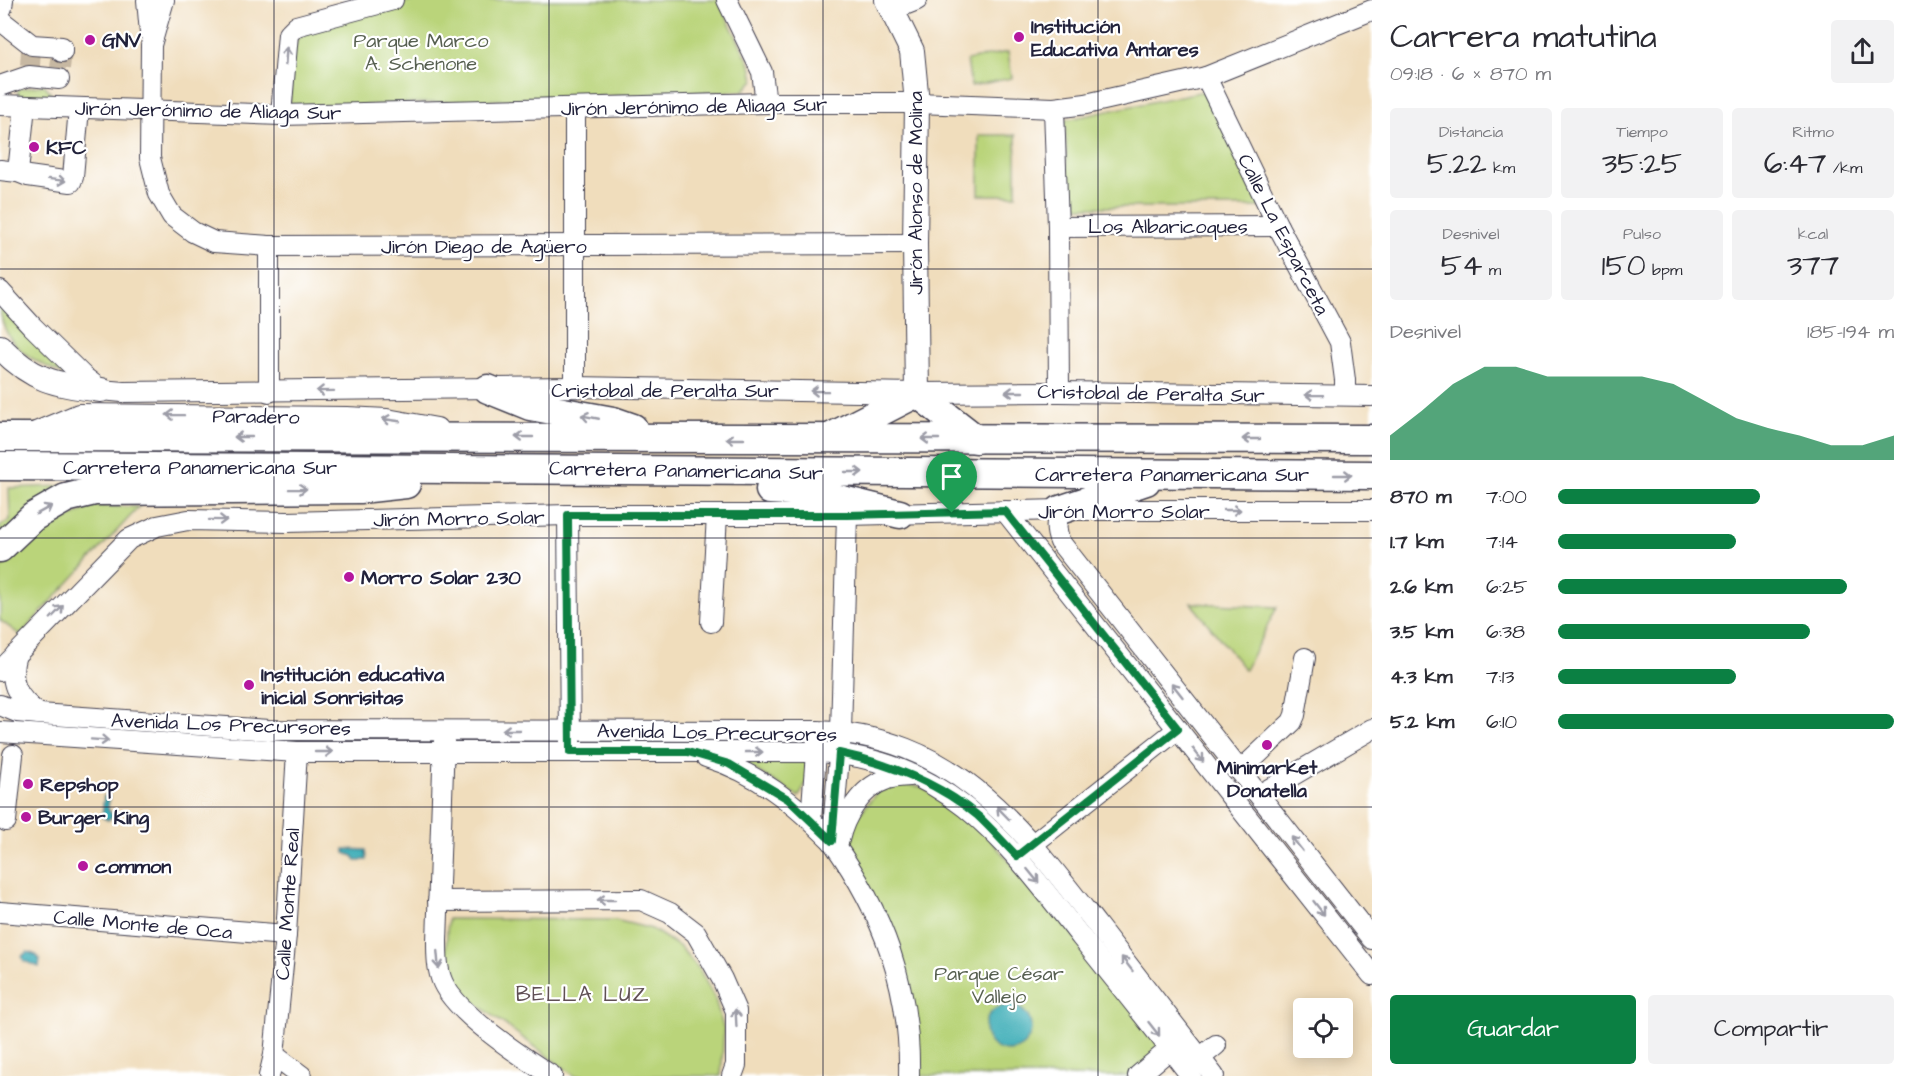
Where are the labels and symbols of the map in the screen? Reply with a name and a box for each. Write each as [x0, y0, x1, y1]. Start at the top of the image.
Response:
place label: Institución Educativa Antares [1031, 13, 1199, 64]
place label: GNV [102, 27, 141, 55]
park label: Parque Marco A. Schenone [354, 27, 488, 78]
marker: Institución Educativa Antares [1012, 30, 1026, 44]
marker: GNV [83, 33, 97, 47]
one-way arrow [281, 47, 292, 67]
street label: Jirón Jerónimo de Aliaga Sur [561, 91, 827, 124]
street label: Jirón Alonso de Molina [902, 91, 930, 295]
street label: Jirón Jerónimo de Aliaga Sur [75, 95, 341, 128]
place label: KFC [46, 134, 87, 162]
marker: KFC [27, 140, 41, 154]
street label: Calle La Esparceta [1230, 149, 1336, 320]
one-way arrow [47, 175, 66, 186]
street label: Los Albaricoques [1088, 213, 1248, 241]
street label: Jirón Diego de Agüero [381, 233, 587, 262]
street label: Cristobal de Peralta Sur [551, 377, 779, 405]
street label: Cristobal de Peralta Sur [1037, 378, 1265, 410]
one-way arrow [315, 385, 335, 397]
one-way arrow [809, 385, 829, 397]
one-way arrow [1004, 386, 1024, 398]
one-way arrow [1304, 389, 1324, 401]
street label: Paradero [212, 402, 300, 432]
one-way arrow [166, 409, 186, 421]
one-way arrow [581, 411, 601, 422]
one-way arrow [382, 415, 401, 426]
one-way arrow [233, 431, 253, 443]
one-way arrow [515, 431, 535, 443]
one-way arrow [725, 433, 745, 445]
one-way arrow [920, 433, 940, 445]
one-way arrow [1241, 433, 1261, 445]
pin [926, 451, 977, 513]
street label: Carretera Panamericana Sur [63, 454, 337, 482]
street label: Carretera Panamericana Sur [549, 455, 823, 487]
street label: Carretera Panamericana Sur [1035, 461, 1309, 489]
one-way arrow [843, 466, 863, 478]
one-way arrow [1332, 469, 1352, 481]
one-way arrow [288, 484, 308, 495]
street label: Jirón Morro Solar [1038, 498, 1210, 526]
one-way arrow [35, 504, 53, 515]
street label: Jirón Morro Solar [373, 504, 545, 534]
one-way arrow [1221, 504, 1241, 516]
one-way arrow [208, 515, 228, 526]
place label: Morro Solar 230 [361, 564, 521, 592]
marker: Morro Solar 230 [342, 570, 356, 584]
one-way arrow [50, 605, 65, 620]
place label: Institución educativa inicial Sonrisitas [261, 661, 445, 712]
marker: Institución educativa inicial Sonrisitas [242, 678, 256, 692]
one-way arrow [1170, 683, 1183, 699]
street label: Avenida Los Precursores [110, 707, 352, 743]
street label: Avenida Los Precursores [597, 717, 837, 749]
one-way arrow [501, 724, 521, 736]
one-way arrow [90, 735, 110, 746]
marker: Minimarket Donatella [1260, 738, 1274, 752]
one-way arrow [314, 746, 334, 758]
one-way arrow [744, 746, 764, 758]
one-way arrow [1191, 747, 1204, 763]
place label: Minimarket Donatella [1217, 754, 1318, 805]
place label: Repshop [40, 771, 119, 799]
marker: Repshop [21, 777, 35, 791]
place label: Burger King [38, 804, 150, 833]
one-way arrow [997, 806, 1011, 821]
marker: Burger King [19, 810, 33, 824]
street label: Calle Monte Real [269, 827, 307, 981]
one-way arrow [1291, 836, 1303, 852]
place label: common [95, 853, 171, 881]
marker: common [76, 859, 90, 873]
one-way arrow [1027, 868, 1040, 884]
one-way arrow [596, 894, 616, 906]
one-way arrow [1312, 900, 1325, 916]
street label: Calle Monte de Oca [52, 903, 234, 947]
one-way arrow [433, 949, 444, 969]
one-way arrow [1121, 956, 1133, 972]
park label: Parque César Vallejo [934, 960, 1064, 1011]
district label: BELLA LUZ [516, 980, 650, 1009]
one-way arrow [730, 1009, 741, 1029]
one-way arrow [1148, 1021, 1161, 1037]

